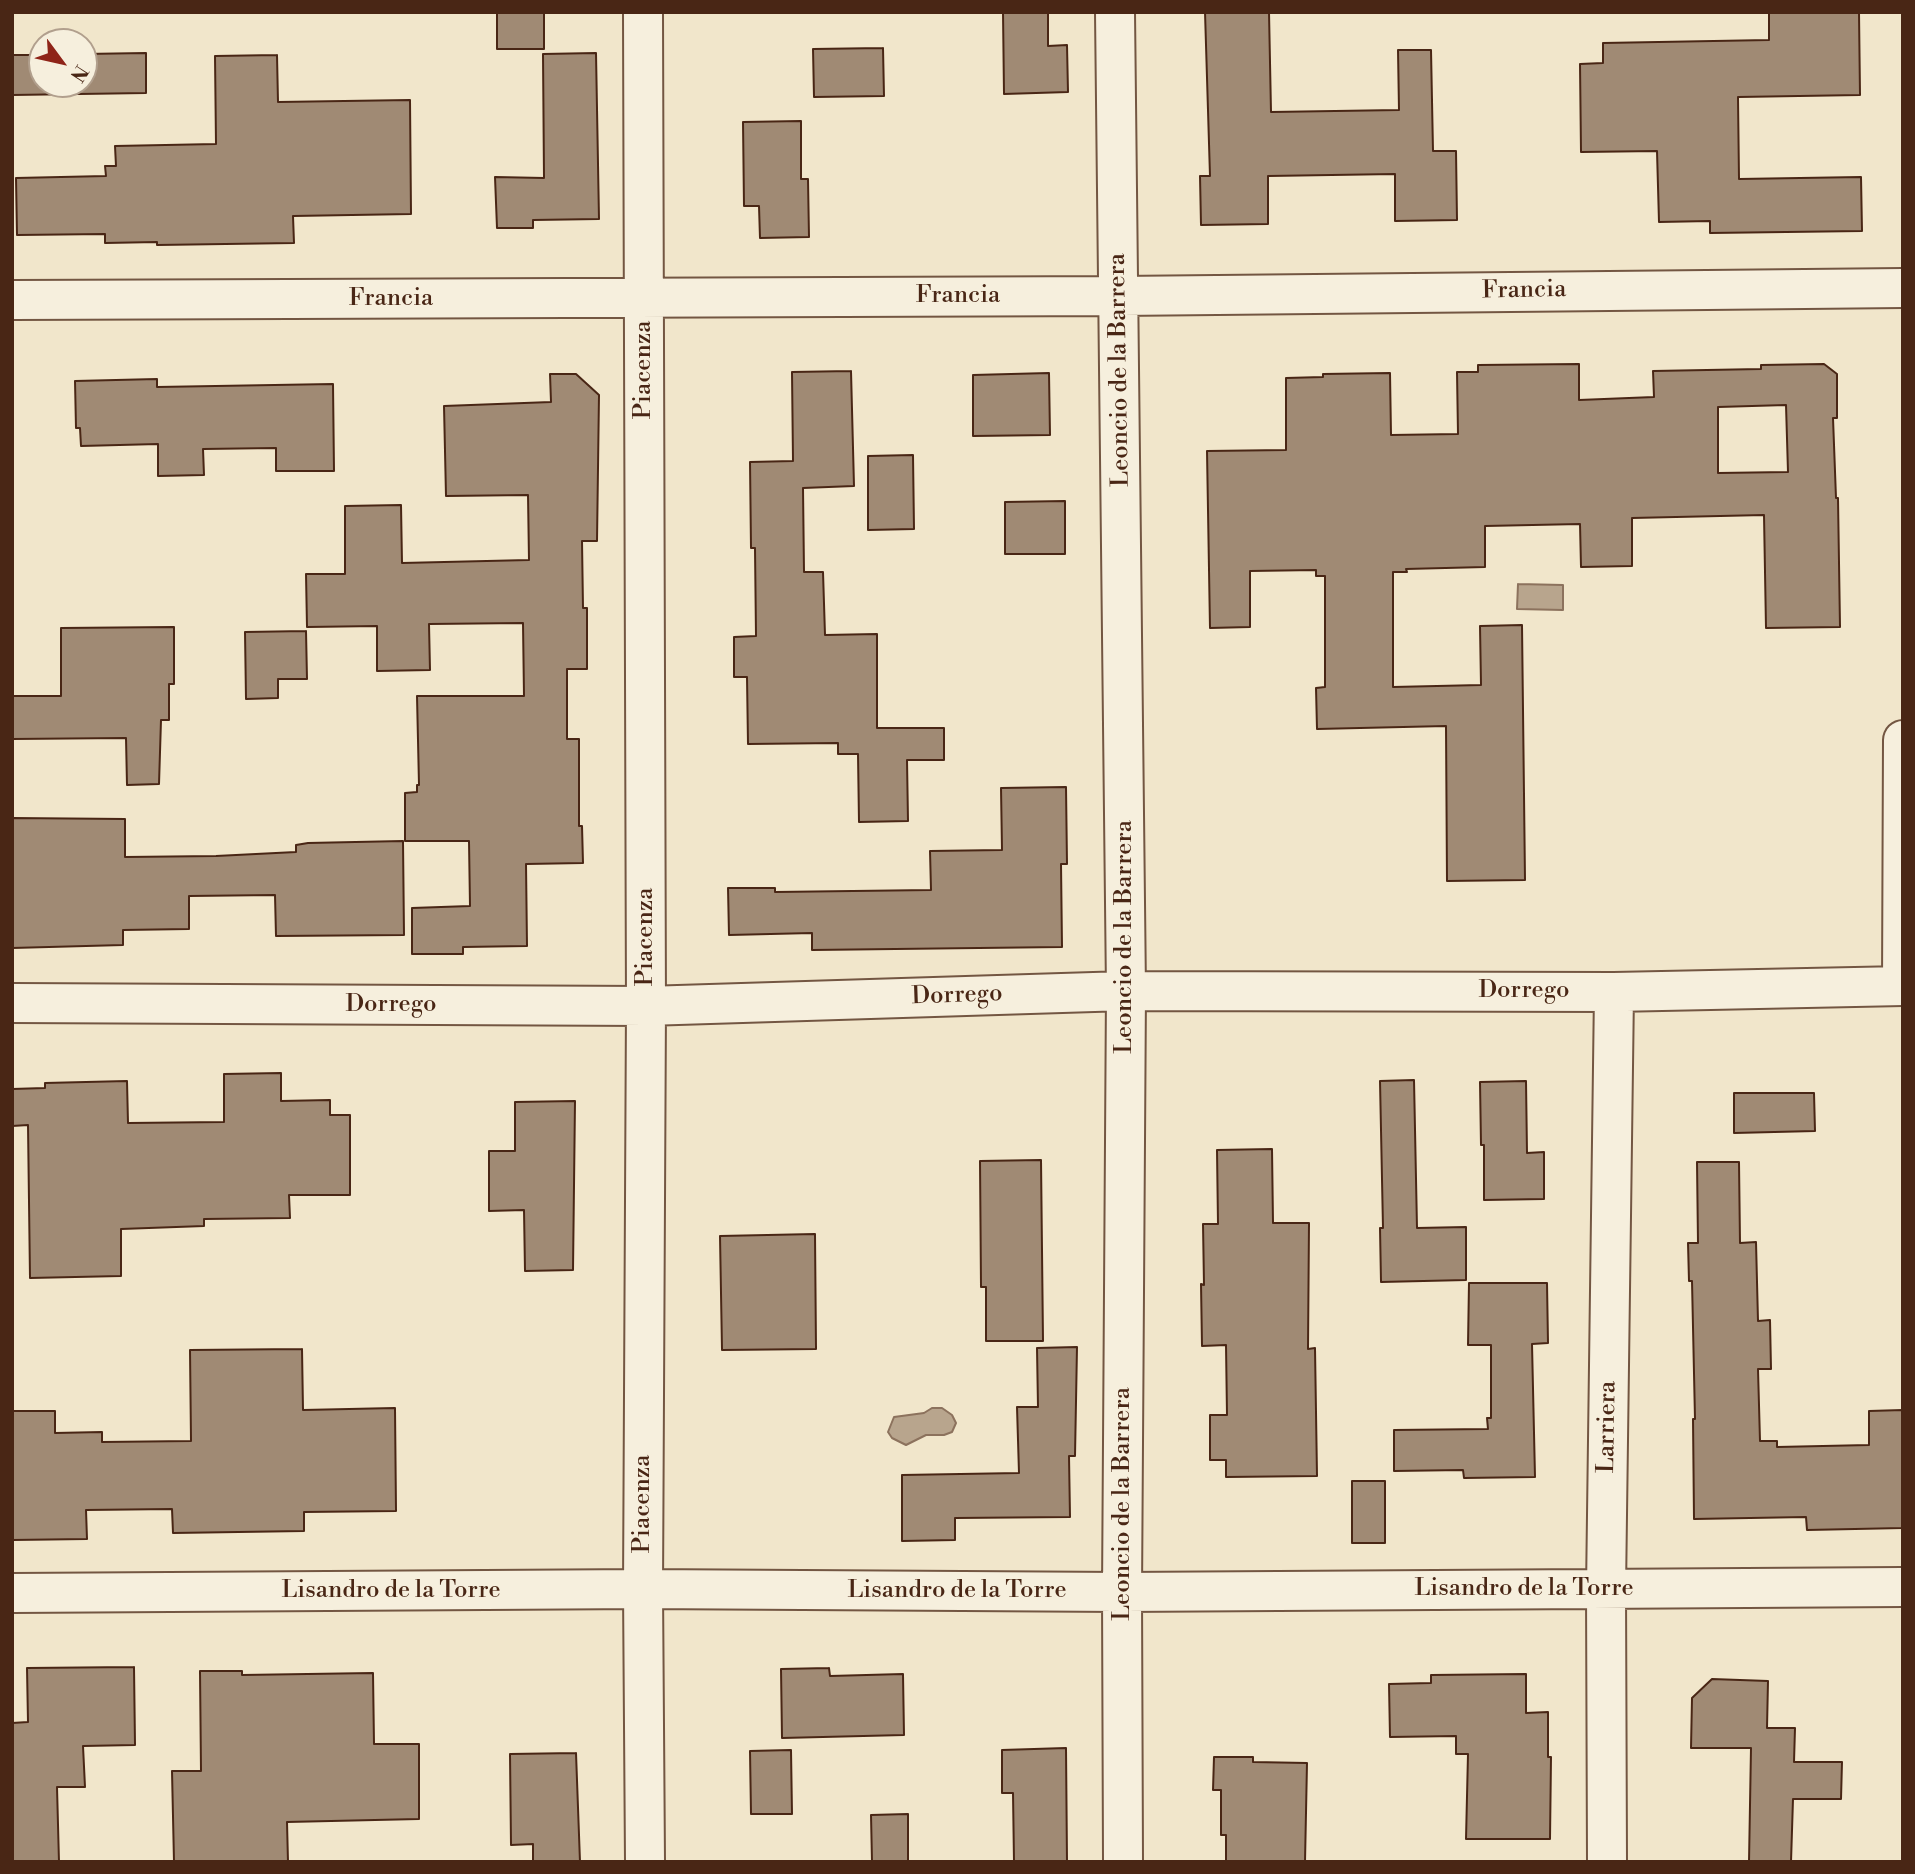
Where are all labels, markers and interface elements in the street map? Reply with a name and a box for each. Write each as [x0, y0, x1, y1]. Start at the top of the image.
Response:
north arrow [28, 28, 98, 98]
text: N [65, 61, 93, 86]
street label: Leoncio de la Barrera [1104, 253, 1136, 487]
street label: Francia [1482, 276, 1566, 306]
street label: Francia [916, 282, 1000, 310]
street label: Francia [349, 285, 433, 313]
street label: Piacenza [630, 321, 658, 419]
street label: Leoncio de la Barrera [1111, 820, 1139, 1054]
street label: Piacenza [632, 888, 660, 986]
street label: Dorrego [1478, 977, 1570, 1005]
street label: Dorrego [911, 980, 1003, 1012]
street label: Dorrego [345, 991, 437, 1019]
street label: Larriera [1593, 1381, 1623, 1473]
street label: Leoncio de la Barrera [1109, 1387, 1137, 1621]
street label: Piacenza [629, 1455, 657, 1553]
street label: Lisandro de la Torre [1414, 1575, 1634, 1603]
street label: Lisandro de la Torre [281, 1577, 501, 1605]
street label: Lisandro de la Torre [847, 1577, 1067, 1605]

